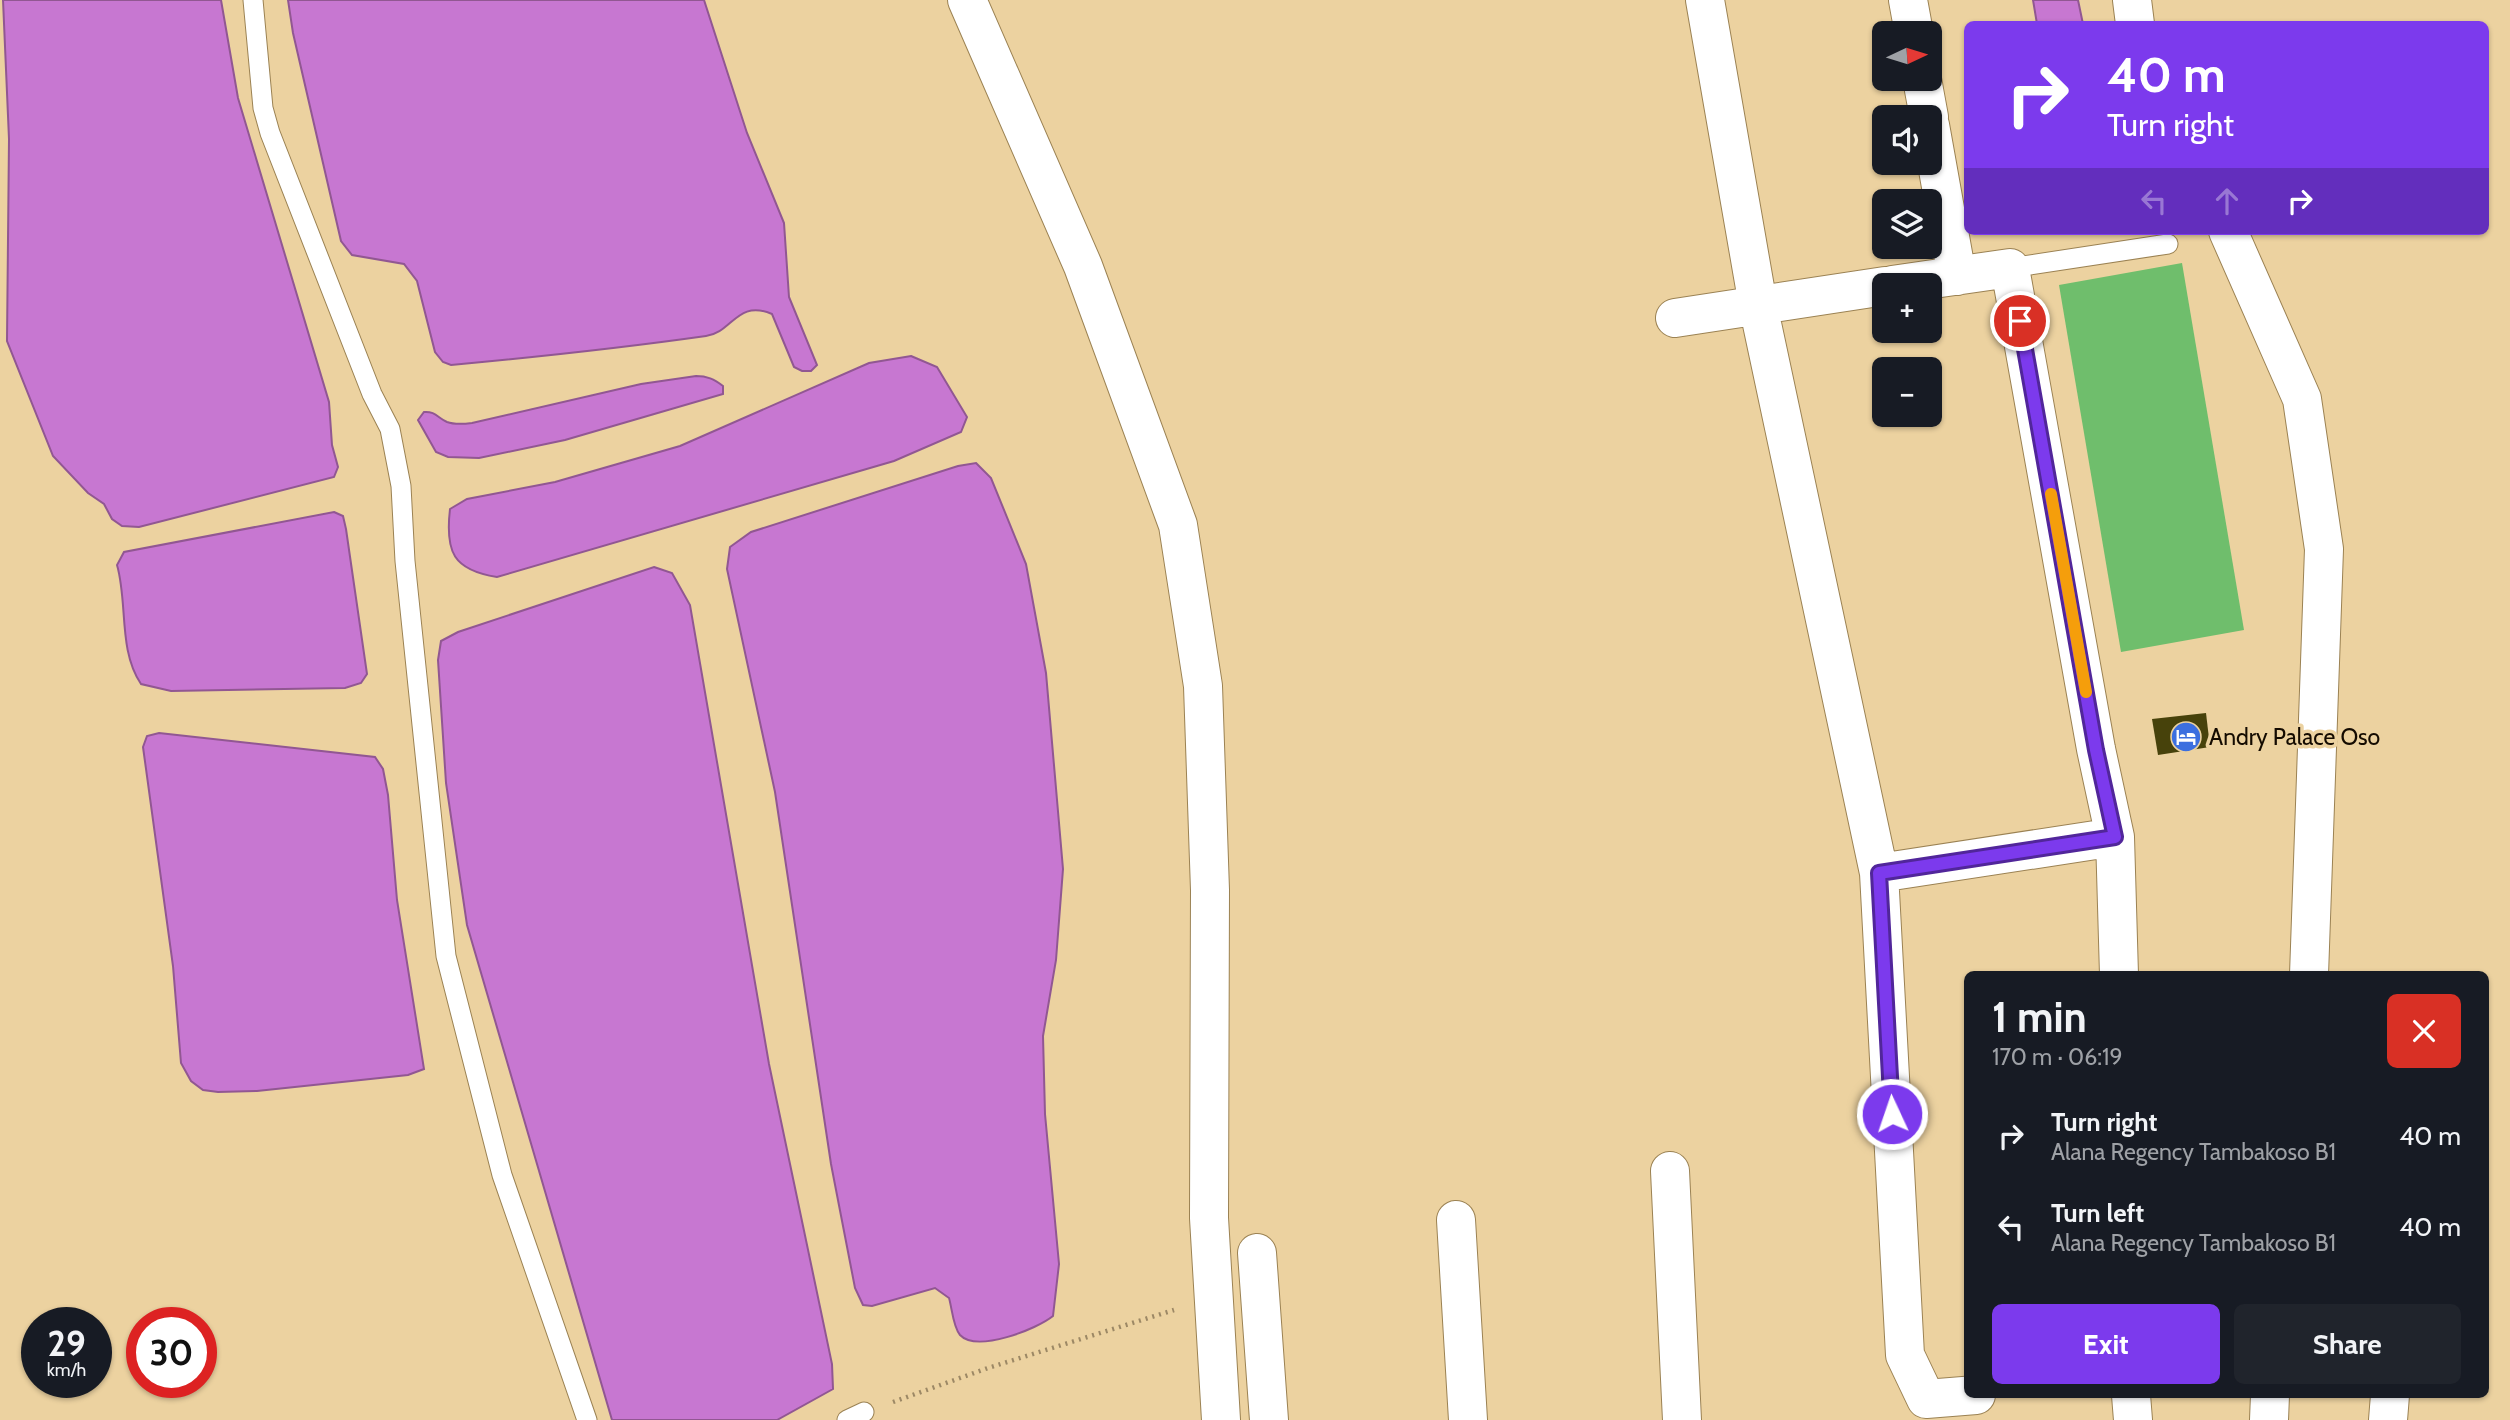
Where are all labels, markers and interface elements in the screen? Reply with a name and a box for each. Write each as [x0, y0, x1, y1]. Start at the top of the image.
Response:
north arrow [1872, 21, 1942, 91]
map controls [1872, 21, 1942, 427]
text: 40 m [2107, 45, 2226, 104]
icon: right [1992, 49, 2083, 140]
button: sound [1872, 105, 1942, 175]
text: Turn right [2107, 105, 2234, 144]
icon: left [2135, 182, 2173, 220]
icon: ahead [2208, 182, 2246, 220]
icon: right [2281, 182, 2319, 220]
button: layers [1872, 189, 1942, 259]
button: + [1872, 273, 1942, 343]
pin [1990, 291, 2050, 351]
icon: arrive [2001, 302, 2039, 340]
button: − [1872, 357, 1942, 427]
hotel icon: Andry Palace Oso [2169, 720, 2203, 754]
place label: Andry Palace Oso [2209, 723, 2380, 751]
text: 1 min [1992, 991, 2087, 1043]
button: close [2387, 994, 2461, 1068]
text: 170 m · 06:19 [1992, 1043, 2123, 1071]
position arrow [1855, 1077, 1929, 1151]
text: Turn right [2051, 1106, 2157, 1138]
icon: right [1992, 1117, 2030, 1155]
text: 40 m [2399, 1120, 2461, 1152]
text: Alana Regency Tambakoso B1 [2051, 1138, 2336, 1166]
text: Turn left [2051, 1197, 2144, 1229]
icon: left [1992, 1208, 2030, 1246]
text: 40 m [2399, 1211, 2461, 1243]
text: Alana Regency Tambakoso B1 [2051, 1229, 2336, 1257]
button: Exit [1992, 1304, 2220, 1384]
button: Share [2234, 1304, 2461, 1384]
speed limit sign: 30 [126, 1307, 217, 1398]
text: 29 [47, 1322, 86, 1365]
text: km/h [47, 1359, 86, 1381]

